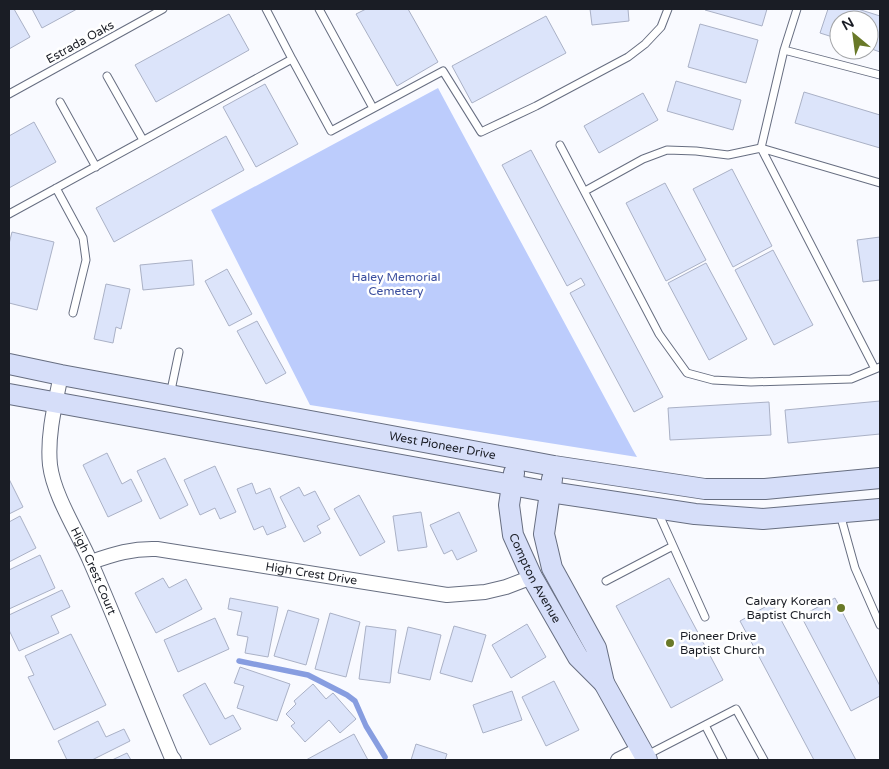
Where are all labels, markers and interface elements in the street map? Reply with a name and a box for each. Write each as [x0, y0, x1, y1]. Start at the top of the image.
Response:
north arrow [829, 10, 879, 60]
text: N [839, 14, 857, 34]
street label: Estrada Oaks [44, 18, 117, 66]
park label: Haley Memorial Cemetery [352, 270, 440, 298]
street label: West Pioneer Drive [388, 429, 497, 462]
street label: High Crest Court [68, 525, 119, 617]
street label: Compton Avenue [506, 531, 564, 626]
street label: High Crest Drive [265, 559, 358, 588]
place label: Calvary Korean Baptist Church [745, 594, 831, 622]
marker: Calvary Korean Baptist Church [835, 602, 847, 614]
place label: Pioneer Drive Baptist Church [680, 629, 765, 657]
marker: Pioneer Drive Baptist Church [664, 637, 676, 649]

